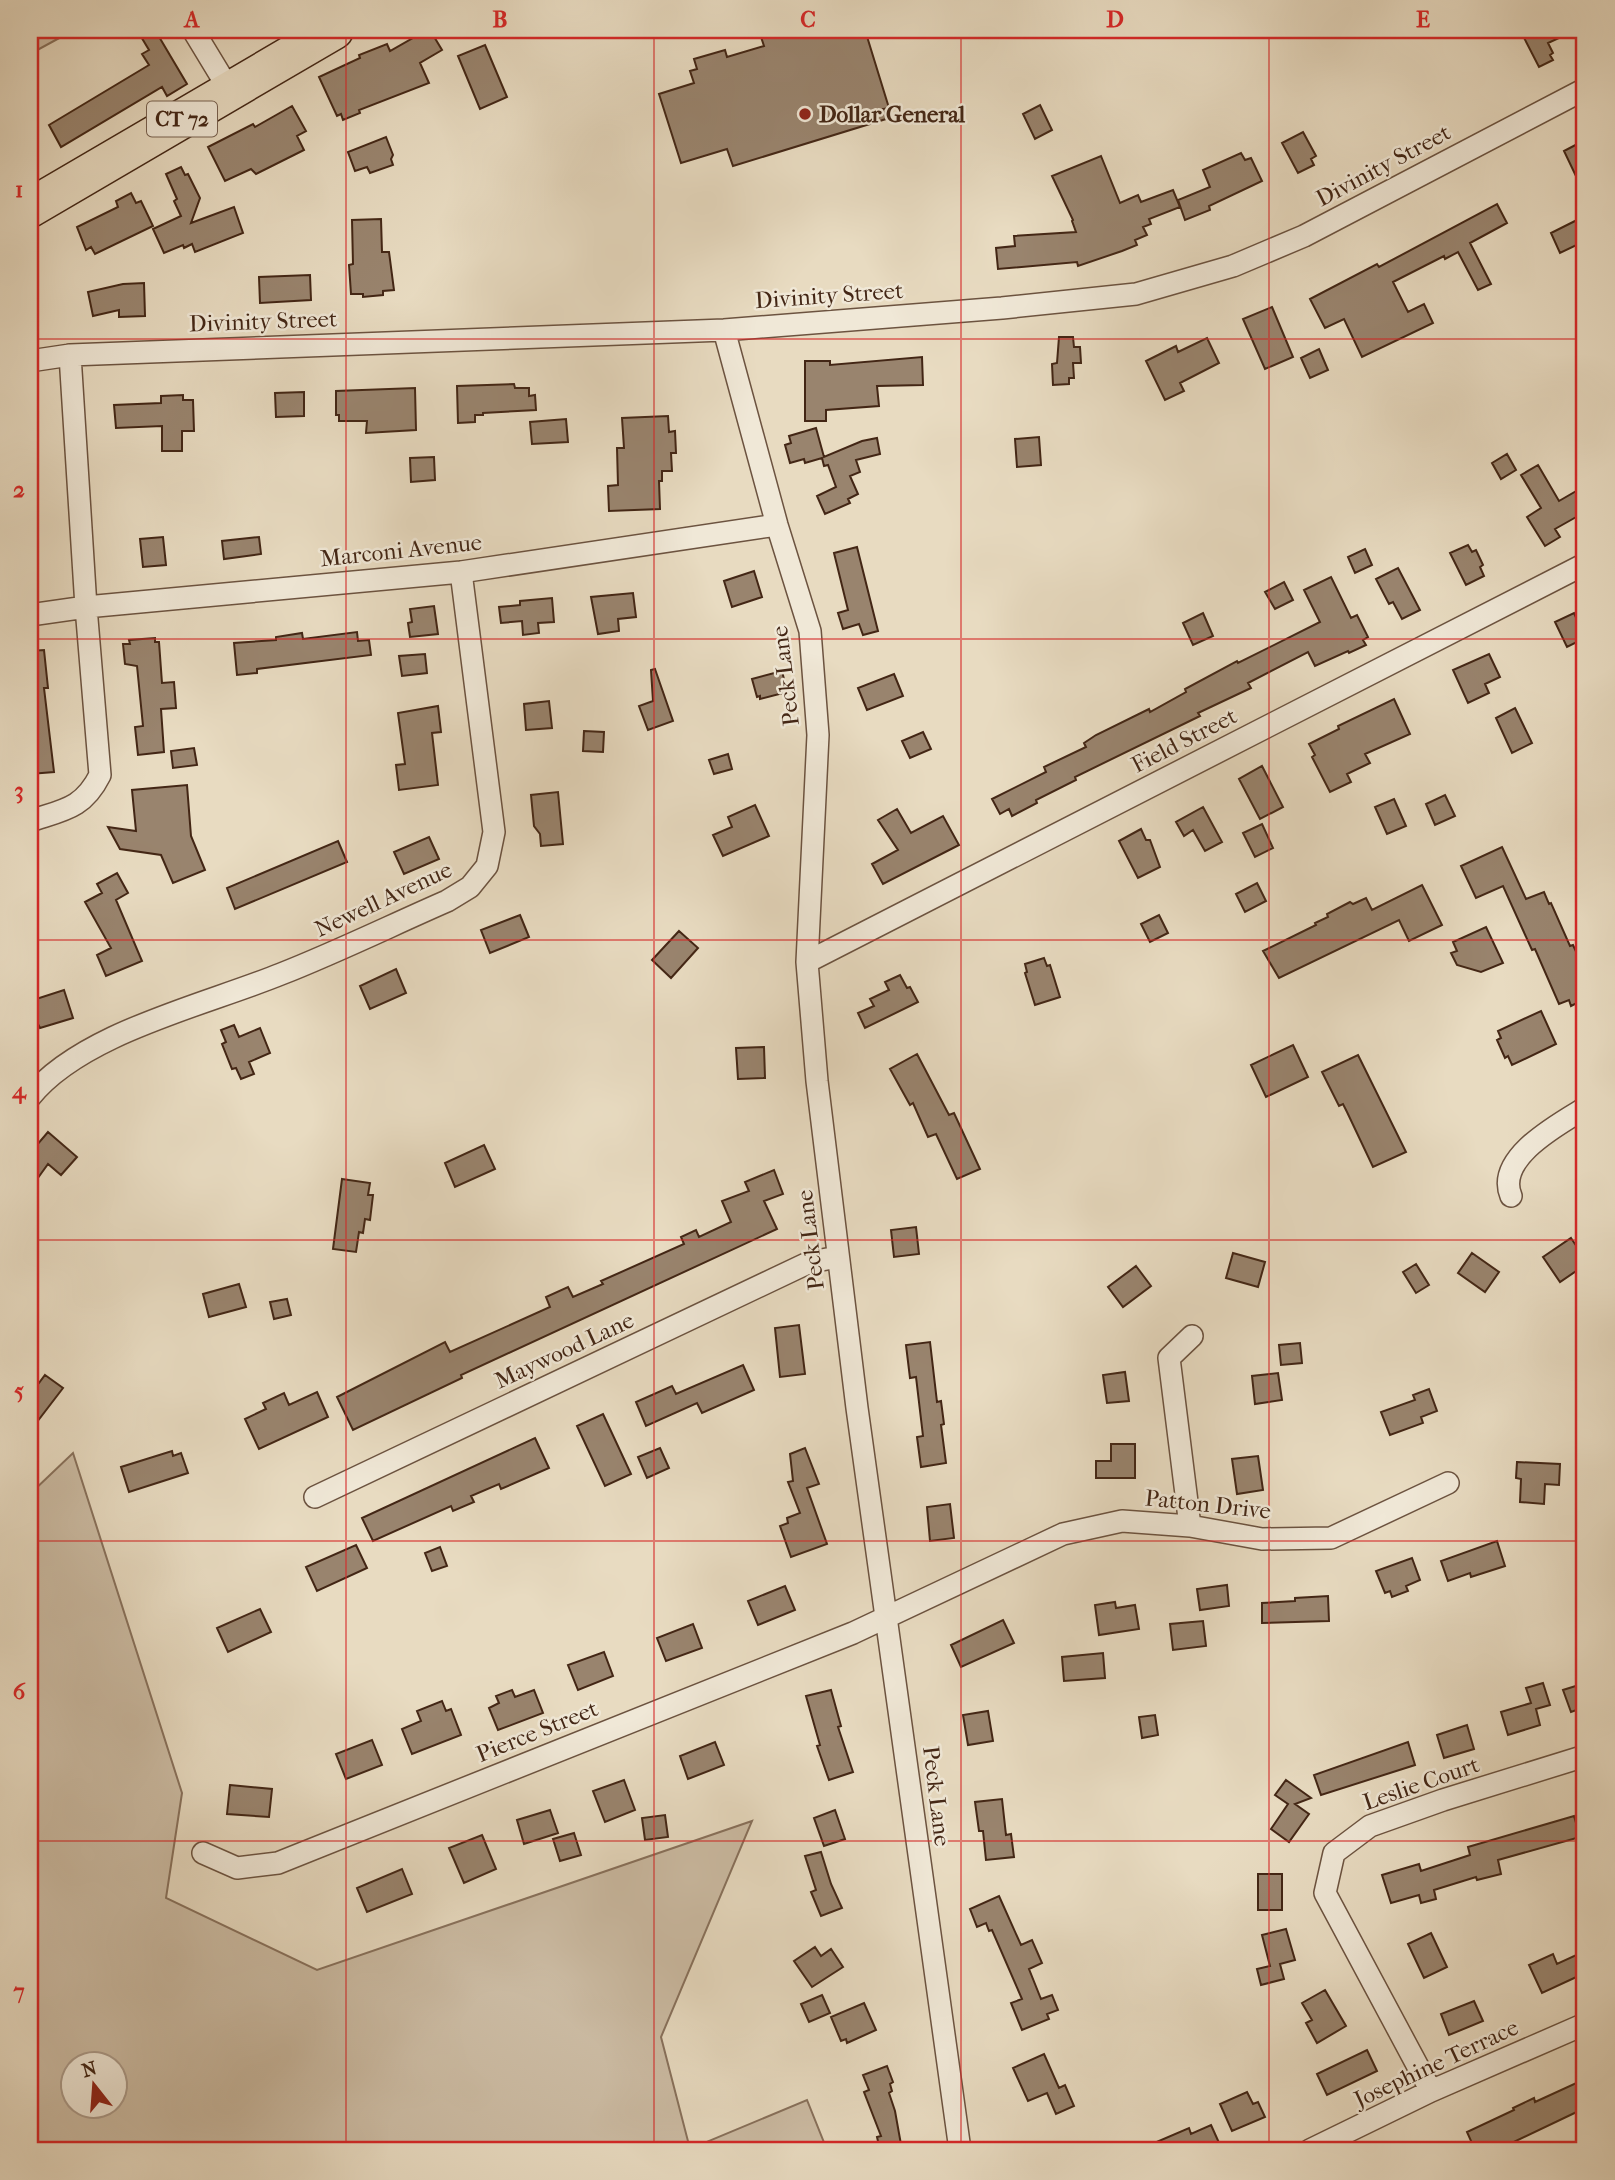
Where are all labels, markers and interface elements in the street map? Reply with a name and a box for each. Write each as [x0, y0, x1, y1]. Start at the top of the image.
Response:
text: A [183, 6, 201, 33]
text: B [493, 6, 508, 33]
text: C [800, 6, 816, 33]
text: D [1106, 6, 1124, 33]
text: E [1416, 6, 1430, 33]
place label: Dollar General [819, 101, 966, 128]
road number: CT 72 [147, 102, 217, 136]
marker: Dollar General [797, 106, 813, 122]
street label: Divinity Street [1311, 119, 1455, 212]
text: 1 [15, 176, 23, 203]
street label: Divinity Street [754, 277, 904, 314]
street label: Divinity Street [188, 305, 338, 338]
text: 2 [13, 476, 25, 503]
street label: Marconi Avenue [319, 529, 483, 572]
street label: Peck Lane [766, 624, 805, 728]
street label: Field Street [1127, 702, 1241, 778]
text: 3 [14, 777, 24, 804]
street label: Newell Avenue [310, 856, 456, 943]
text: 4 [11, 1077, 27, 1104]
street label: Peck Lane [791, 1188, 830, 1292]
street label: Maywood Lane [490, 1306, 638, 1394]
text: 5 [14, 1377, 24, 1404]
street label: Patton Drive [1144, 1484, 1272, 1525]
text: 6 [13, 1678, 26, 1705]
street label: Pierce Street [472, 1695, 602, 1768]
street label: Peck Lane [917, 1744, 956, 1848]
street label: Leslie Court [1359, 1751, 1483, 1816]
text: 7 [12, 1978, 25, 2005]
street label: Josephine Terrace [1348, 2014, 1523, 2114]
north arrow [60, 2050, 130, 2120]
text: N [79, 2057, 100, 2082]

